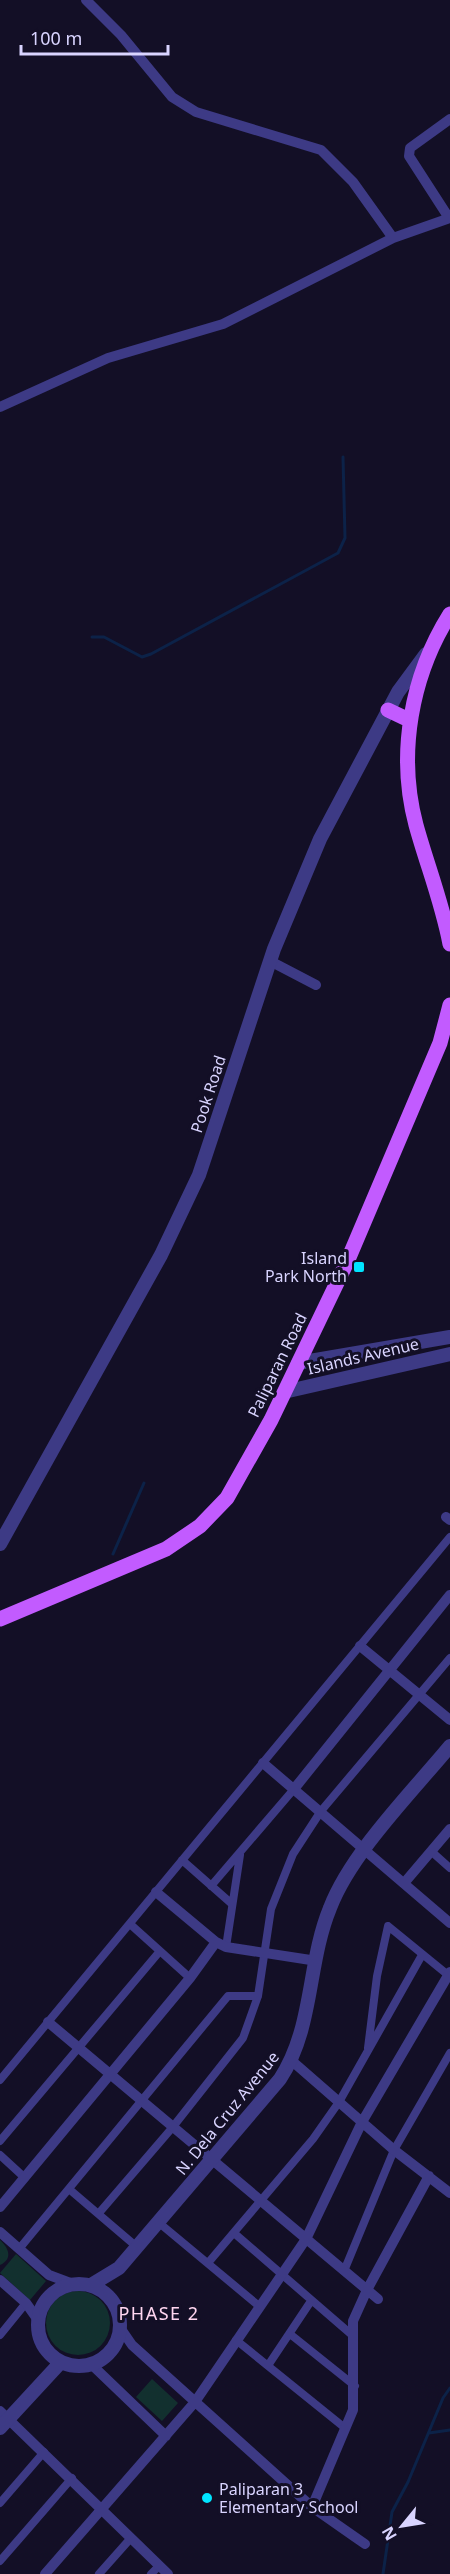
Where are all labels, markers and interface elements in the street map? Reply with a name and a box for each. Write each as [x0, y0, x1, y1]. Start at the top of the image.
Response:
scale bar [21, 18, 168, 56]
text: 100 m [30, 26, 82, 50]
street label: Pook Road [185, 1052, 231, 1136]
place label: Island Park North [265, 1247, 347, 1287]
marker: Island Park North [352, 1260, 366, 1274]
street label: Paliparan Road [242, 1309, 312, 1421]
street label: Islands Avenue [305, 1332, 421, 1380]
street label: N. Dela Cruz Avenue [170, 2047, 284, 2179]
district label: PHASE 2 [118, 2301, 200, 2325]
place label: Paliparan 3 Elementary School [219, 2478, 358, 2518]
marker: Paliparan 3 Elementary School [200, 2491, 214, 2505]
north arrow [372, 2496, 432, 2556]
text: N [376, 2522, 402, 2545]

